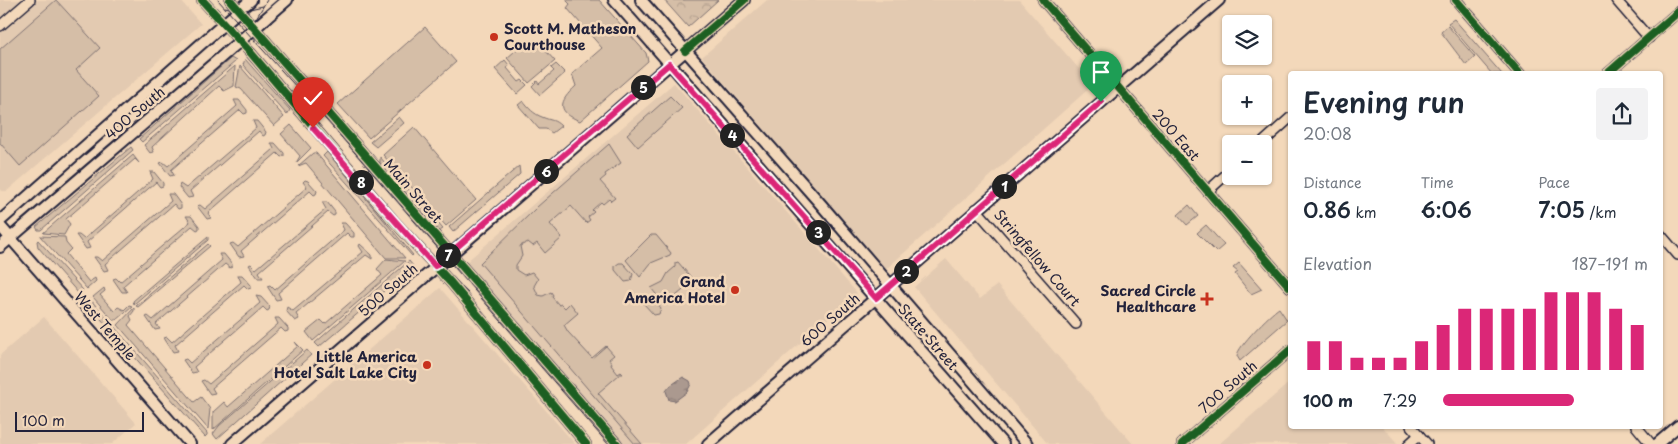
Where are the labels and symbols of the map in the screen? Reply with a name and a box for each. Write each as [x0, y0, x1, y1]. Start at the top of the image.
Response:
place label: Scott M. Matheson Courthouse [504, 18, 636, 55]
marker: Scott M. Matheson Courthouse [488, 31, 500, 43]
pin [1080, 51, 1122, 102]
pin: 5 [630, 74, 656, 100]
pin [292, 77, 334, 128]
street label: 400 South [100, 81, 169, 144]
street label: 200 East [1148, 104, 1205, 166]
pin: 4 [720, 122, 744, 148]
street label: Main Street [379, 154, 448, 228]
pin: 6 [534, 158, 558, 184]
pin: 8 [348, 170, 374, 194]
pin: 1 [992, 174, 1016, 198]
street label: Stringfellow Court [989, 204, 1086, 311]
pin: 3 [806, 220, 830, 244]
pin: 7 [436, 242, 460, 268]
street label: 500 South [353, 258, 422, 321]
pin: 2 [894, 258, 918, 284]
place label: Grand America Hotel [623, 271, 726, 308]
place label: Sacred Circle Healthcare [1100, 280, 1196, 317]
marker: Grand America Hotel [729, 284, 741, 296]
street label: West Temple [69, 287, 141, 365]
street label: 600 South [795, 288, 864, 352]
marker: Sacred Circle Healthcare [1200, 292, 1214, 306]
street label: State Street [893, 299, 964, 375]
place label: Little America Hotel Salt Lake City [274, 346, 417, 383]
street label: 700 South [1194, 355, 1261, 418]
marker: Little America Hotel Salt Lake City [421, 359, 433, 371]
scale bar [15, 409, 144, 432]

